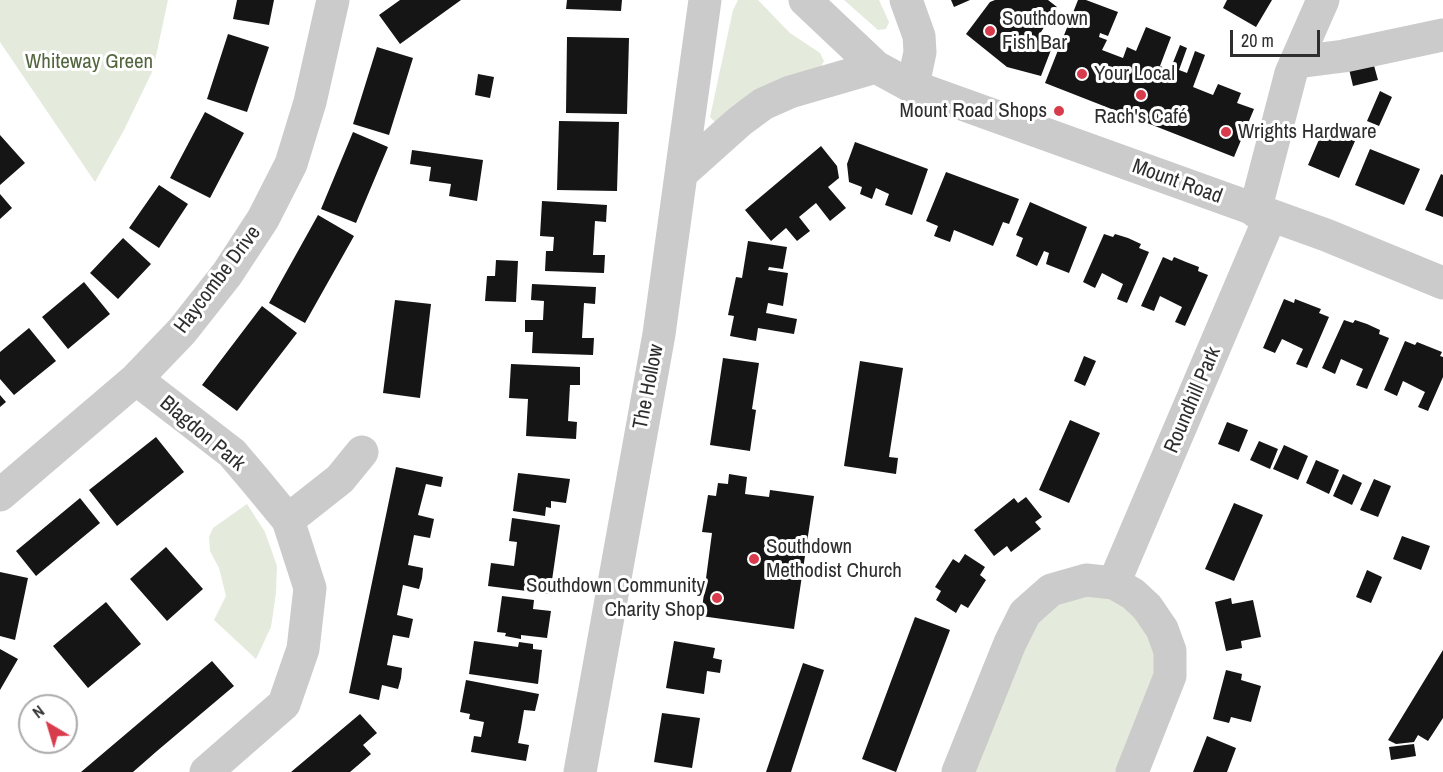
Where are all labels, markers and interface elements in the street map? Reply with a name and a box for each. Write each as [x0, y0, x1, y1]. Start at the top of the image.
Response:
place label: Southdown Fish Bar [1002, 6, 1088, 56]
scale bar [1233, 18, 1323, 56]
marker: Southdown Fish Bar [983, 24, 997, 38]
text: 20 m [1241, 28, 1274, 53]
park label: Whiteway Green [25, 49, 153, 75]
place label: Your Local [1094, 61, 1175, 87]
marker: Your Local [1075, 67, 1089, 81]
marker: Rach's Café [1134, 88, 1148, 102]
place label: Mount Road Shops [900, 98, 1047, 124]
marker: Mount Road Shops [1052, 104, 1066, 118]
place label: Rach's Café [1094, 104, 1188, 130]
place label: Wrights Hardware [1238, 119, 1376, 145]
marker: Wrights Hardware [1219, 125, 1233, 139]
street label: Mount Road [1129, 154, 1225, 210]
street label: Haycombe Drive [169, 221, 267, 339]
street label: The Hollow [628, 342, 670, 432]
street label: Roundhill Park [1159, 343, 1227, 457]
street label: Blagdon Park [154, 391, 250, 477]
place label: Southdown Methodist Church [766, 534, 902, 584]
marker: Southdown Methodist Church [747, 552, 761, 566]
place label: Southdown Community Charity Shop [526, 573, 705, 623]
marker: Southdown Community Charity Shop [710, 591, 724, 605]
north arrow [18, 694, 78, 754]
text: N [28, 700, 49, 723]

